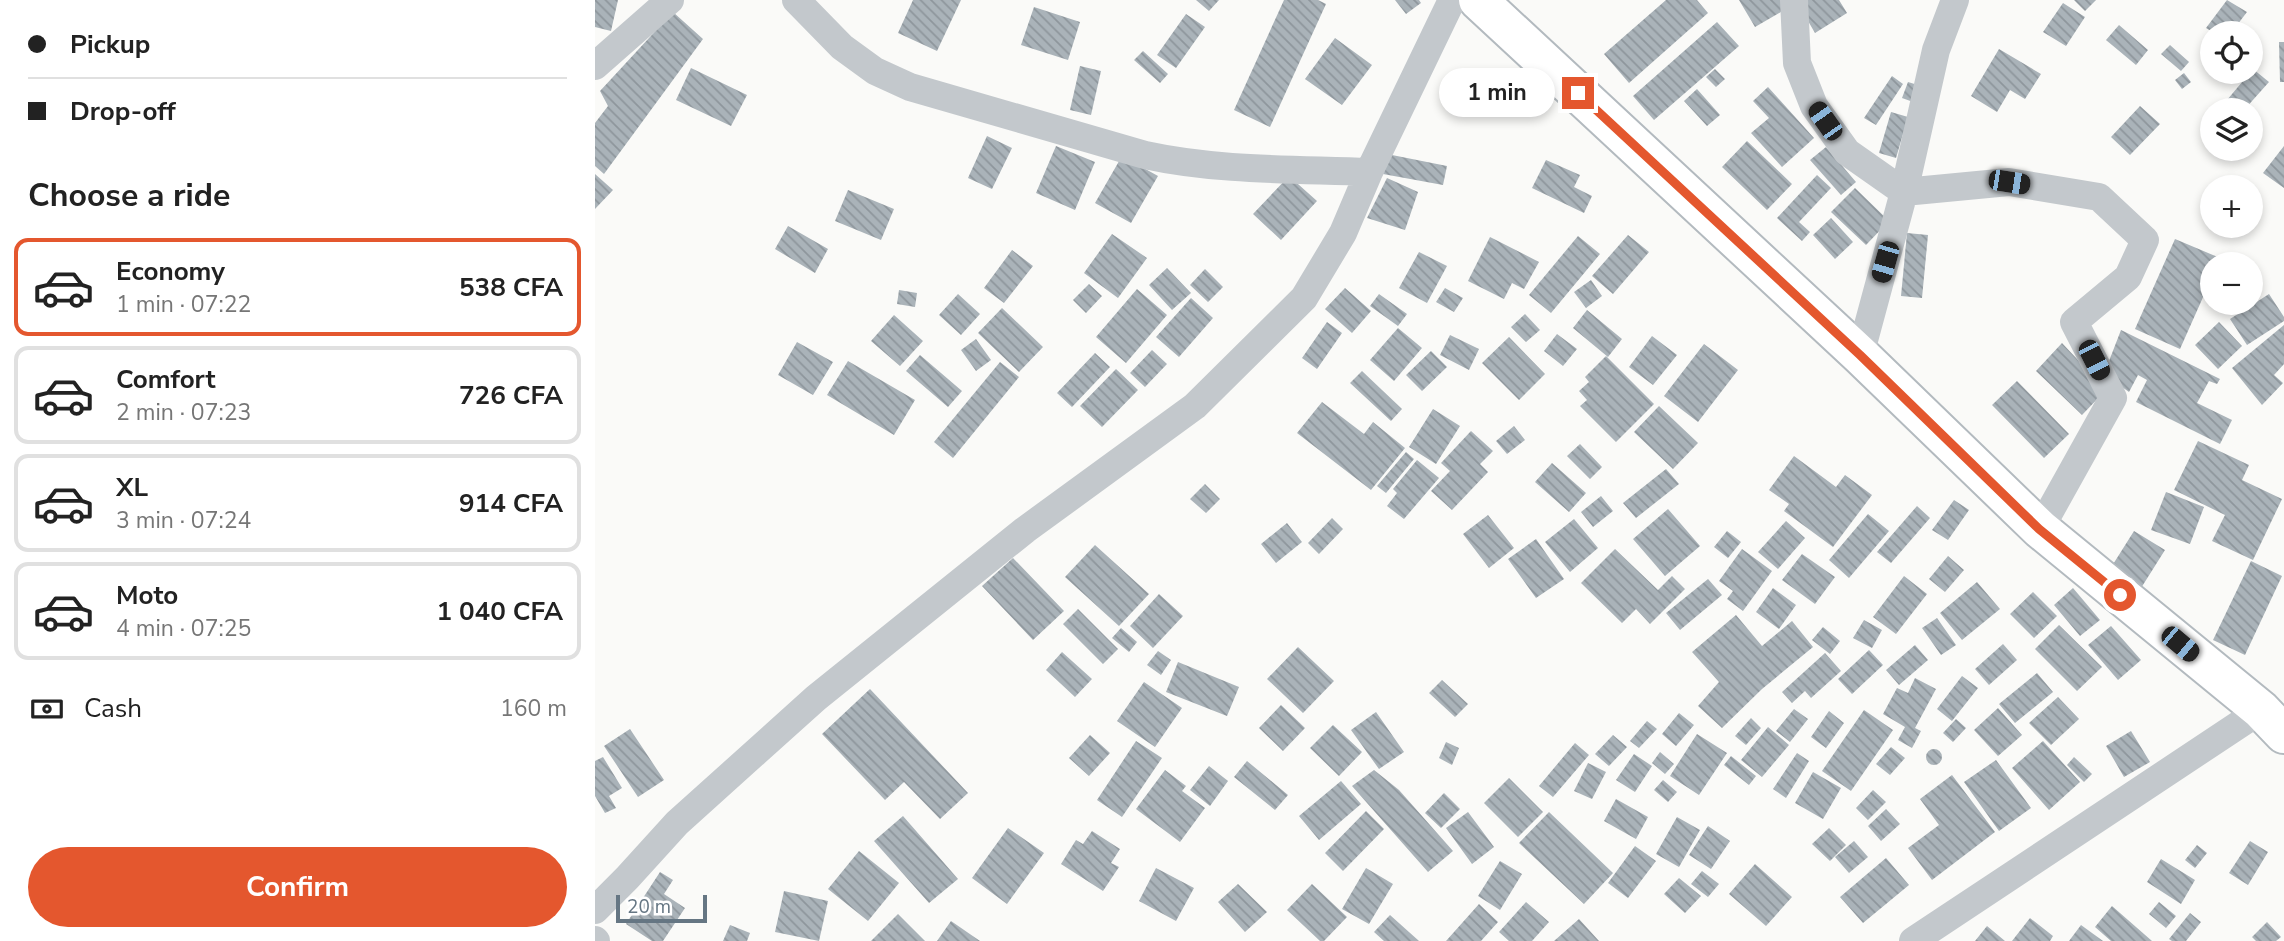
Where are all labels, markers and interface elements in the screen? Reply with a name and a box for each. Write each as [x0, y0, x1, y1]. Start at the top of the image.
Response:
map controls [2200, 21, 2263, 315]
button: locate [2200, 21, 2263, 84]
text: Pickup [70, 27, 150, 62]
callout: 1 min [1438, 68, 1553, 118]
text: 1 min [1467, 77, 1527, 108]
route end [1562, 77, 1594, 109]
text: Drop-off [70, 94, 176, 129]
car [1805, 98, 1846, 144]
button: layers [2200, 98, 2263, 161]
car [1987, 168, 2032, 196]
text: Choose a ride [28, 174, 230, 217]
button: + [2200, 175, 2263, 238]
car [1870, 239, 1901, 285]
button: − [2200, 252, 2263, 315]
text: Economy [116, 254, 225, 289]
icon: car [32, 256, 95, 319]
text: 538 CFA [459, 270, 563, 305]
text: 1 min · 07:22 [116, 289, 251, 320]
car [2076, 337, 2113, 383]
text: Comfort [116, 362, 216, 397]
icon: car [32, 364, 95, 427]
text: 726 CFA [459, 378, 563, 413]
text: 2 min · 07:23 [116, 397, 251, 428]
text: XL [116, 470, 148, 505]
icon: car [32, 472, 95, 535]
text: 914 CFA [459, 486, 563, 521]
text: 3 min · 07:24 [116, 505, 251, 536]
text: Moto [116, 578, 178, 613]
route start [2104, 579, 2136, 611]
icon: car [32, 580, 95, 643]
text: 1 040 CFA [436, 594, 563, 629]
text: 4 min · 07:25 [116, 613, 251, 644]
car [2158, 622, 2203, 666]
icon: cash [28, 690, 66, 728]
text: Cash [84, 691, 142, 726]
text: 160 m [500, 693, 567, 724]
button: Confirm [28, 847, 567, 927]
scale bar [616, 892, 707, 924]
text: 20 m [627, 894, 671, 920]

